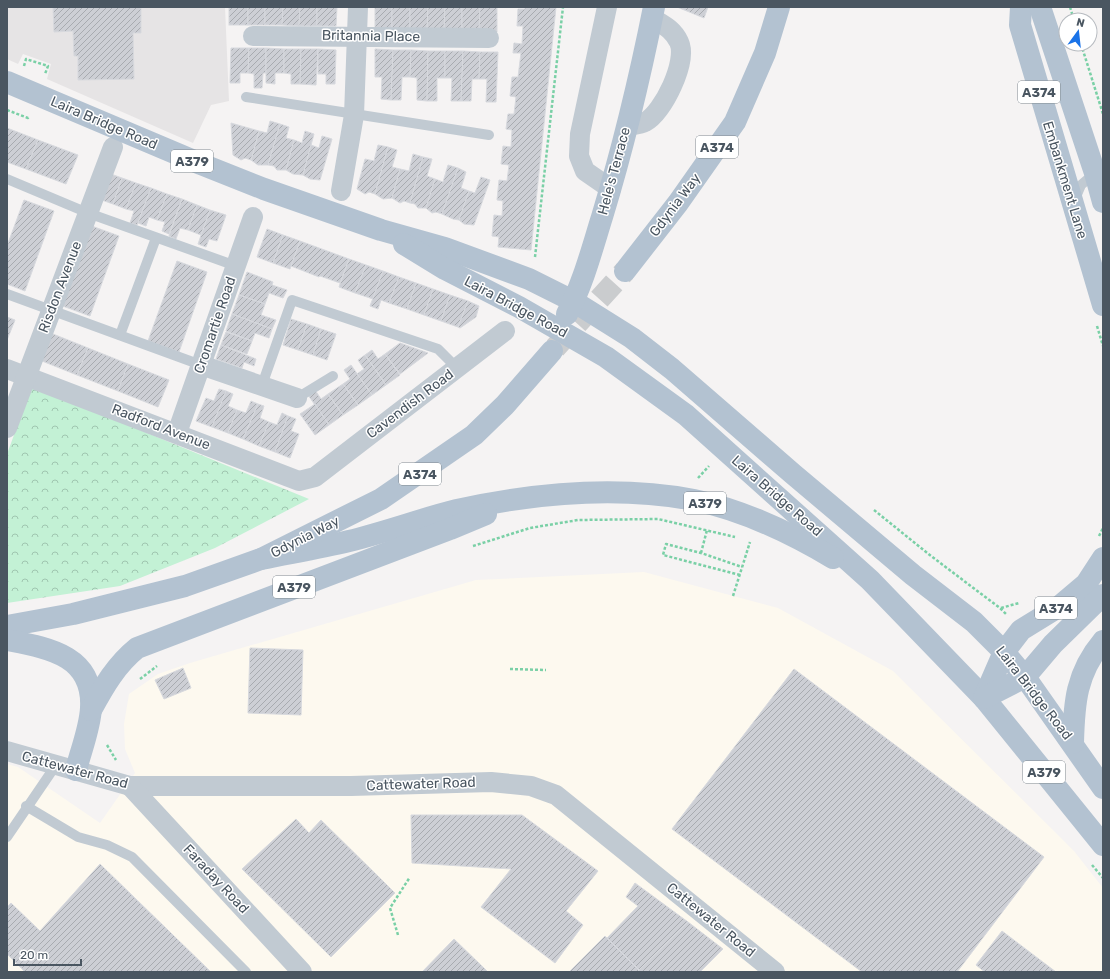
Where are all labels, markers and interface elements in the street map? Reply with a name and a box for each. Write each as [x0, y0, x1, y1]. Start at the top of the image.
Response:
north arrow [1058, 12, 1098, 52]
text: N [1075, 16, 1086, 30]
street label: Britannia Place [322, 27, 421, 45]
road number: A374 [1018, 81, 1060, 103]
street label: Laira Bridge Road [48, 93, 160, 153]
street label: Embankment Lane [1039, 119, 1091, 241]
street label: Hele's Terrace [594, 125, 634, 217]
road number: A374 [696, 136, 738, 158]
road number: A379 [171, 150, 213, 172]
street label: Gdynia Way [646, 170, 704, 240]
street label: Risdon Avenue [35, 239, 85, 335]
street label: Laira Bridge Road [461, 273, 571, 341]
street label: Cromartie Road [190, 274, 240, 376]
street label: Cavendish Road [363, 366, 457, 442]
street label: Radford Avenue [109, 400, 213, 454]
street label: Laira Bridge Road [728, 452, 826, 540]
road number: A374 [399, 463, 441, 485]
road number: A379 [684, 492, 726, 514]
street label: Gdynia Way [268, 512, 342, 562]
road number: A379 [273, 576, 315, 598]
road number: A374 [1035, 597, 1077, 619]
street label: Laira Bridge Road [992, 643, 1076, 743]
street label: Cattewater Road [20, 748, 130, 792]
road number: A379 [1023, 761, 1065, 783]
street label: Cattewater Road [366, 774, 476, 794]
street label: Faraday Road [180, 841, 252, 917]
street label: Cattewater Road [663, 879, 759, 961]
scale bar [14, 941, 81, 967]
text: 20 m [20, 948, 48, 962]

